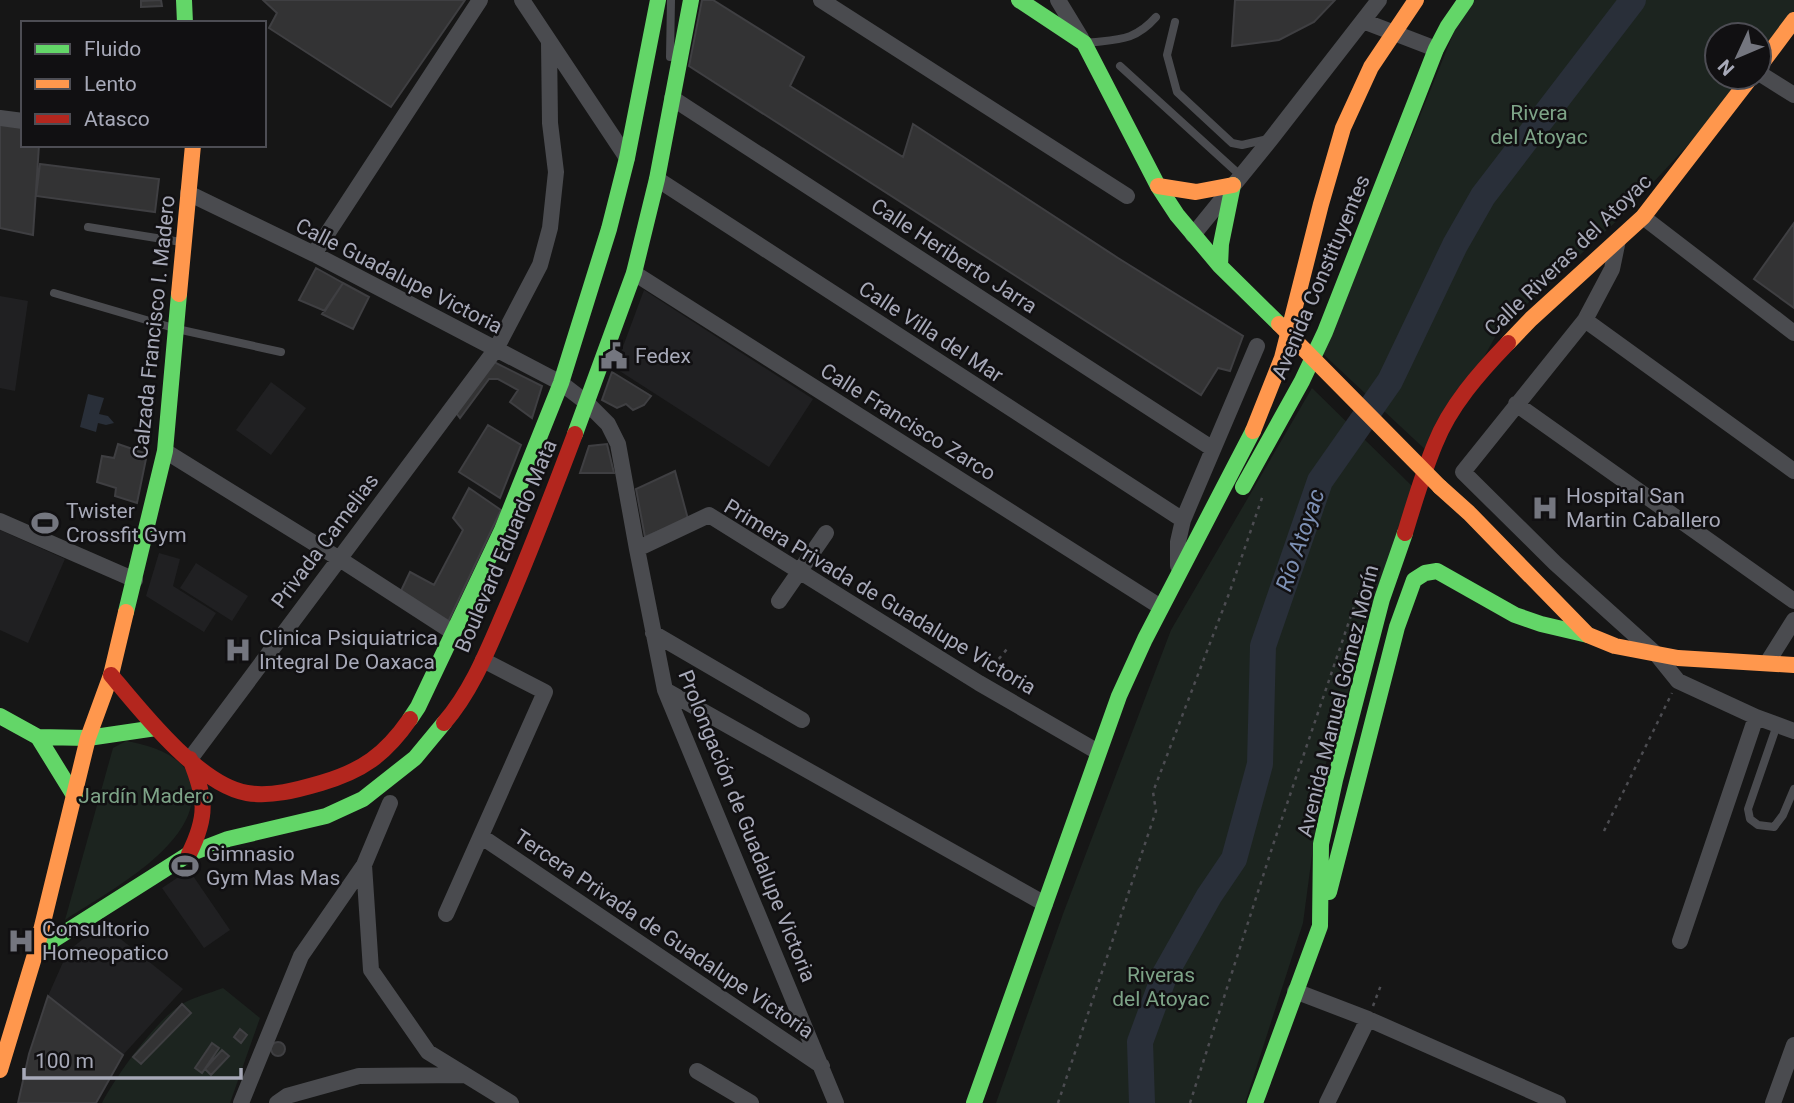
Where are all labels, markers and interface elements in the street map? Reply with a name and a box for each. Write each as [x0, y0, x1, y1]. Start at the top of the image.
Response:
legend [21, 21, 266, 147]
north arrow [1703, 21, 1773, 91]
text: Fluido [84, 37, 141, 61]
text: N [1713, 55, 1739, 80]
text: Lento [84, 72, 137, 96]
park label: Rivera del Atoyac [1490, 101, 1588, 149]
text: Atasco [84, 107, 150, 131]
street label: Calle Riveras del Atoyac [1480, 169, 1656, 341]
street label: Avenida Constituyentes [1267, 171, 1375, 383]
street label: Calle Heriberto Jarra [867, 193, 1041, 319]
street label: Calzada Francisco I. Madero [128, 194, 180, 460]
street label: Calle Guadalupe Victoria [292, 213, 506, 339]
street label: Calle Villa del Mar [854, 276, 1008, 388]
public building icon: Fedex [599, 341, 629, 371]
place label: Fedex [635, 344, 691, 368]
street label: Calle Francisco Zarco [816, 358, 1000, 486]
street label: Boulevard Eduardo Mata [450, 436, 562, 656]
street label: Privada Camelias [267, 469, 383, 613]
place label: Hospital San Martin Caballero [1566, 484, 1721, 532]
water label: Río Atoyac [1270, 485, 1331, 595]
hospital icon: Hospital San Martin Caballero [1530, 493, 1560, 523]
street label: Primera Privada de Guadalupe Victoria [720, 494, 1040, 700]
place label: Twister Crossfit Gym [66, 499, 187, 547]
sports icon: Twister Crossfit Gym [30, 508, 60, 538]
street label: Avenida Manuel Gómez Morín [1293, 562, 1383, 840]
place label: Clinica Psiquiatrica Integral De Oaxaca [259, 626, 438, 674]
hospital icon: Clinica Psiquiatrica Integral De Oaxaca [223, 635, 253, 665]
street label: Prolongación de Guadalupe Victoria [673, 667, 821, 985]
park label: Jardín Madero [78, 784, 214, 808]
street label: Tercera Privada de Guadalupe Victoria [510, 825, 818, 1043]
place label: Gimnasio Gym Mas Mas [206, 842, 340, 890]
sports icon: Gimnasio Gym Mas Mas [170, 851, 200, 881]
place label: Consultorio Homeopatico [42, 917, 169, 965]
hospital icon: Consultorio Homeopatico [6, 926, 36, 956]
park label: Riveras del Atoyac [1112, 963, 1210, 1011]
scale bar [24, 1036, 242, 1080]
text: 100 m [35, 1049, 94, 1073]

